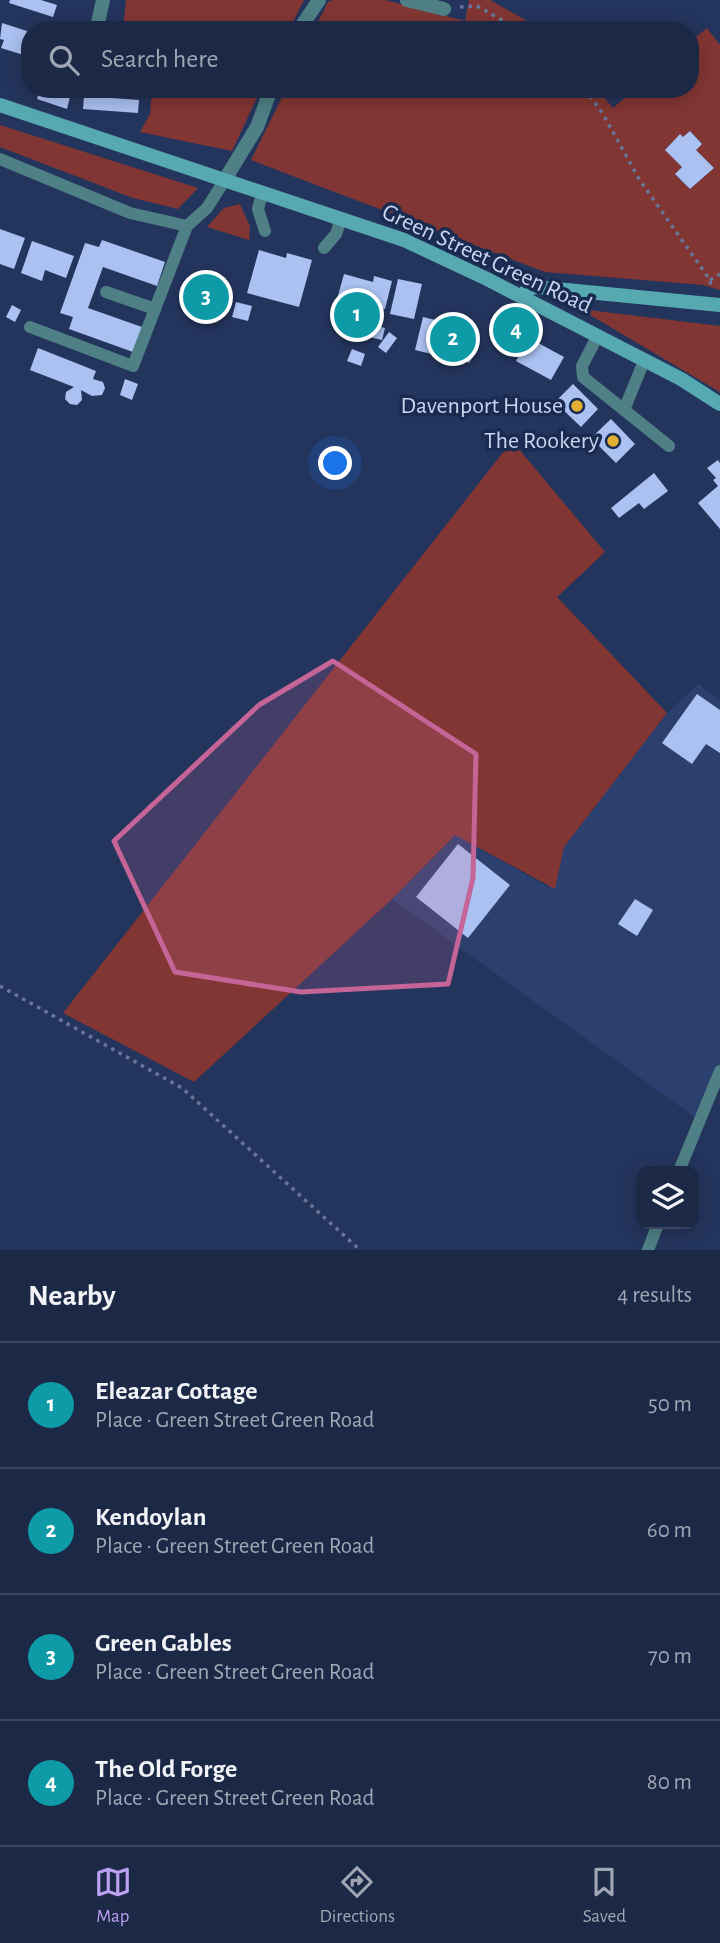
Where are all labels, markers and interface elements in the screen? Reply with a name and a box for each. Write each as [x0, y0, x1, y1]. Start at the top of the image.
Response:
search box [21, 21, 699, 98]
icon: search [45, 41, 83, 79]
text: Search here [101, 46, 219, 72]
street label: Green Street Green Road [378, 200, 596, 318]
pin: 3 [183, 271, 229, 323]
pin: 1 [334, 289, 380, 341]
pin: 4 [493, 304, 539, 356]
pin: 2 [430, 313, 476, 365]
place label: Davenport House [400, 394, 563, 418]
marker: Davenport House [569, 398, 585, 414]
place label: The Rookery [484, 429, 599, 453]
marker: The Rookery [605, 433, 621, 449]
your location [318, 446, 352, 480]
map controls [636, 1166, 699, 1229]
button: layers [636, 1166, 699, 1229]
text: Nearby [28, 1281, 116, 1311]
text: 4 results [617, 1284, 692, 1307]
text: Eleazar Cottage [95, 1378, 258, 1404]
text: 1 [47, 1393, 55, 1416]
text: 50 m [648, 1393, 692, 1416]
text: Place · Green Street Green Road [95, 1409, 374, 1432]
text: Kendoylan [95, 1504, 206, 1530]
text: 2 [46, 1519, 56, 1542]
text: 60 m [647, 1519, 692, 1542]
text: Place · Green Street Green Road [95, 1535, 374, 1558]
text: Green Gables [95, 1630, 232, 1656]
text: 3 [46, 1645, 56, 1668]
text: 70 m [648, 1645, 692, 1668]
text: Place · Green Street Green Road [95, 1661, 374, 1684]
text: The Old Forge [95, 1756, 237, 1782]
text: 4 [45, 1771, 57, 1794]
text: 80 m [647, 1771, 692, 1794]
text: Place · Green Street Green Road [95, 1787, 374, 1810]
tab: Map [94, 1863, 132, 1928]
tab: Directions [319, 1863, 395, 1928]
tab: Saved [583, 1863, 626, 1928]

